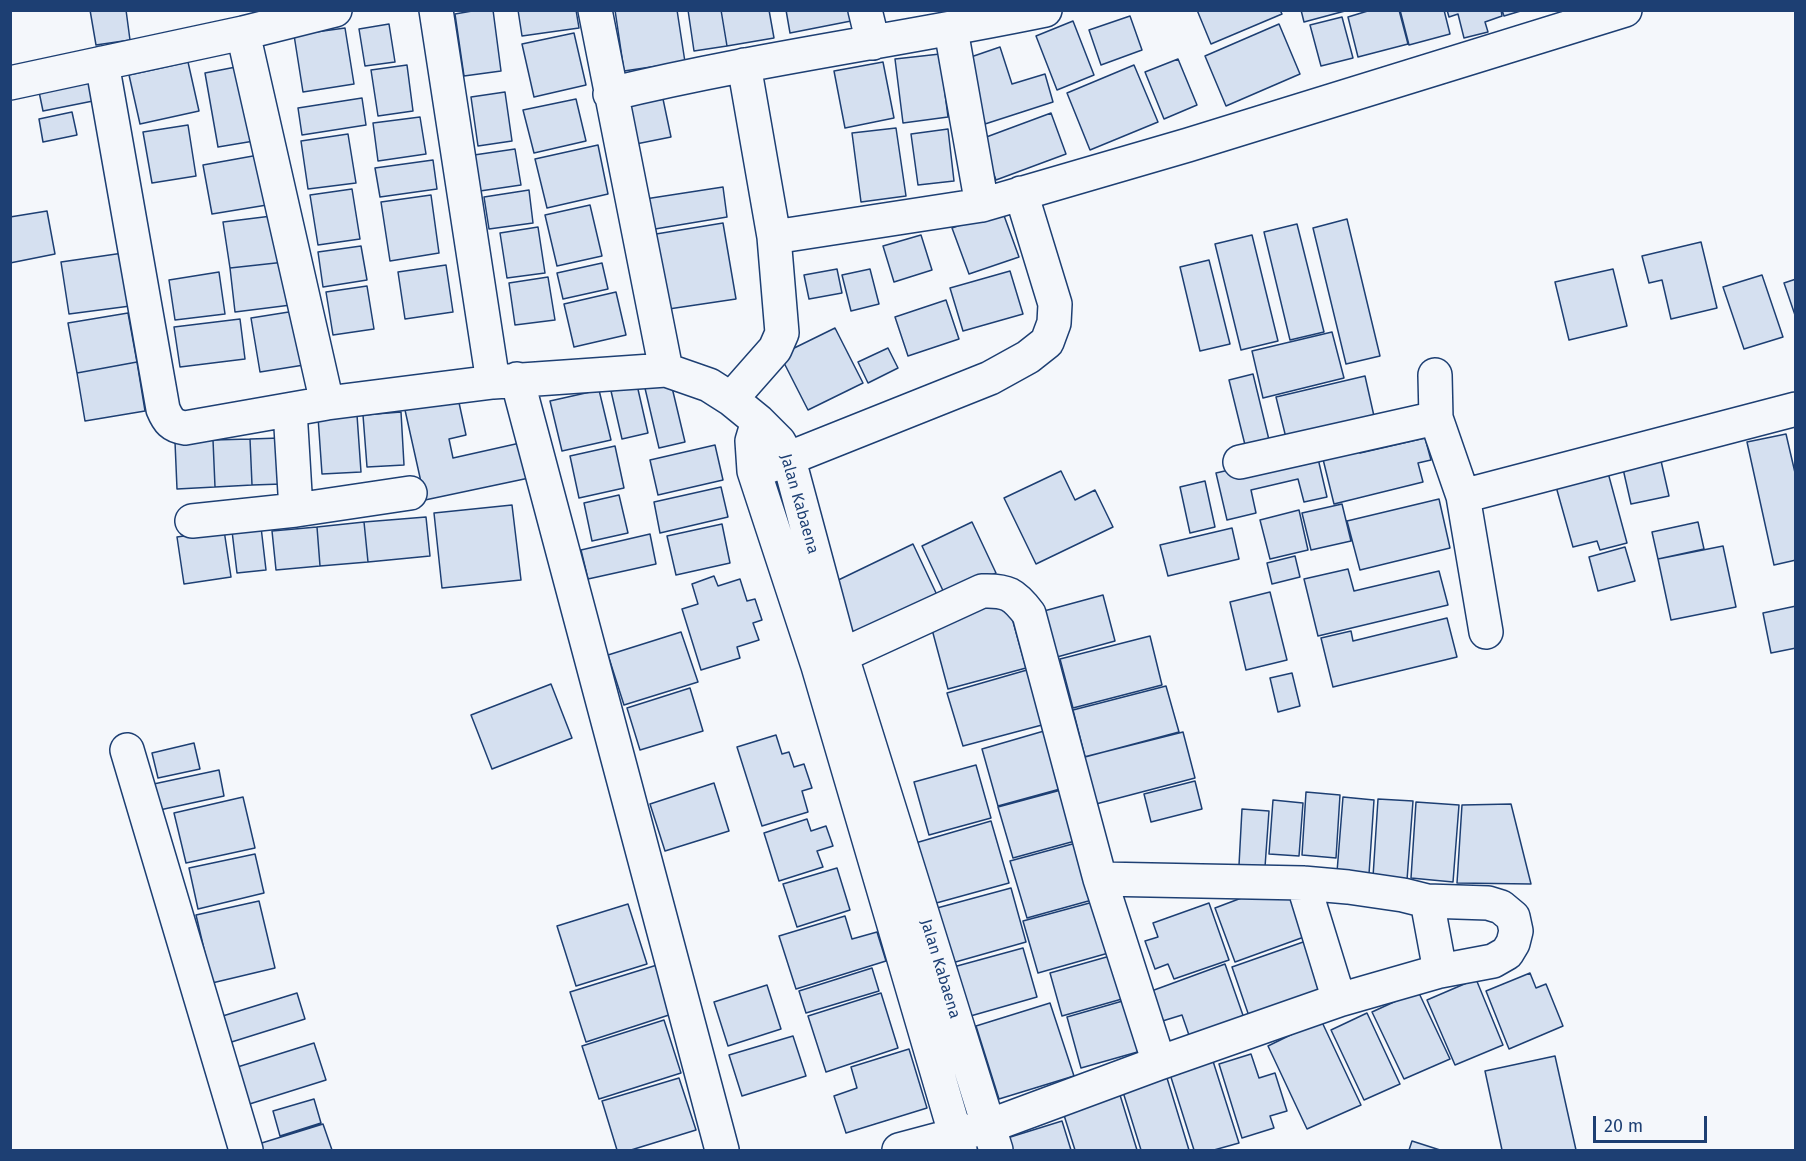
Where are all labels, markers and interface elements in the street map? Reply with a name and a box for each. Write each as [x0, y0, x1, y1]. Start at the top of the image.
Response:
street label: Jalan Kabaena [776, 452, 822, 556]
street label: Jalan Kabaena [916, 917, 964, 1021]
scale bar [1596, 1104, 1710, 1142]
text: 20 m [1604, 1115, 1643, 1137]

